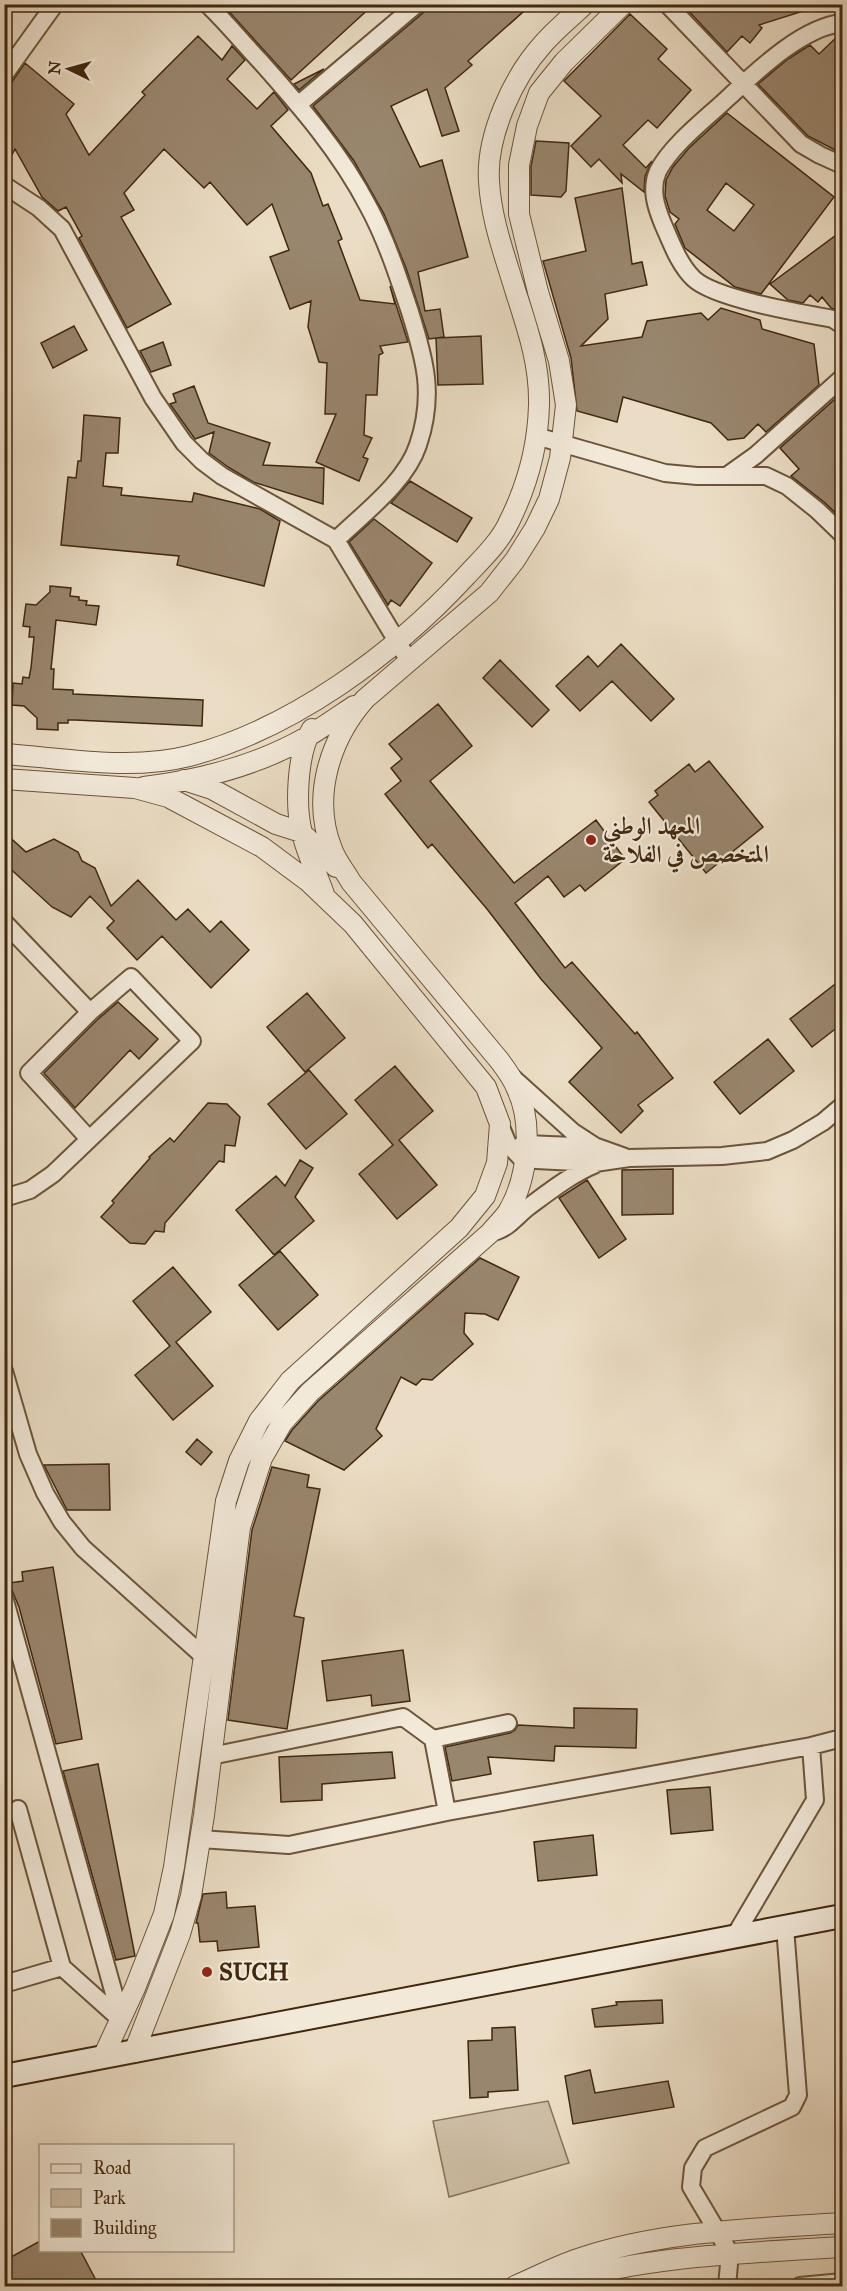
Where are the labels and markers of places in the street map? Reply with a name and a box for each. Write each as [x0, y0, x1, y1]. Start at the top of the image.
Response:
place label: المعهد الوطني المتخصص في الفلاحة [603, 811, 769, 873]
marker: المعهد الوطني المتخصص في الفلاحة [584, 833, 598, 847]
place label: SUCH [219, 1957, 289, 1987]
marker: SUCH [200, 1965, 214, 1979]

